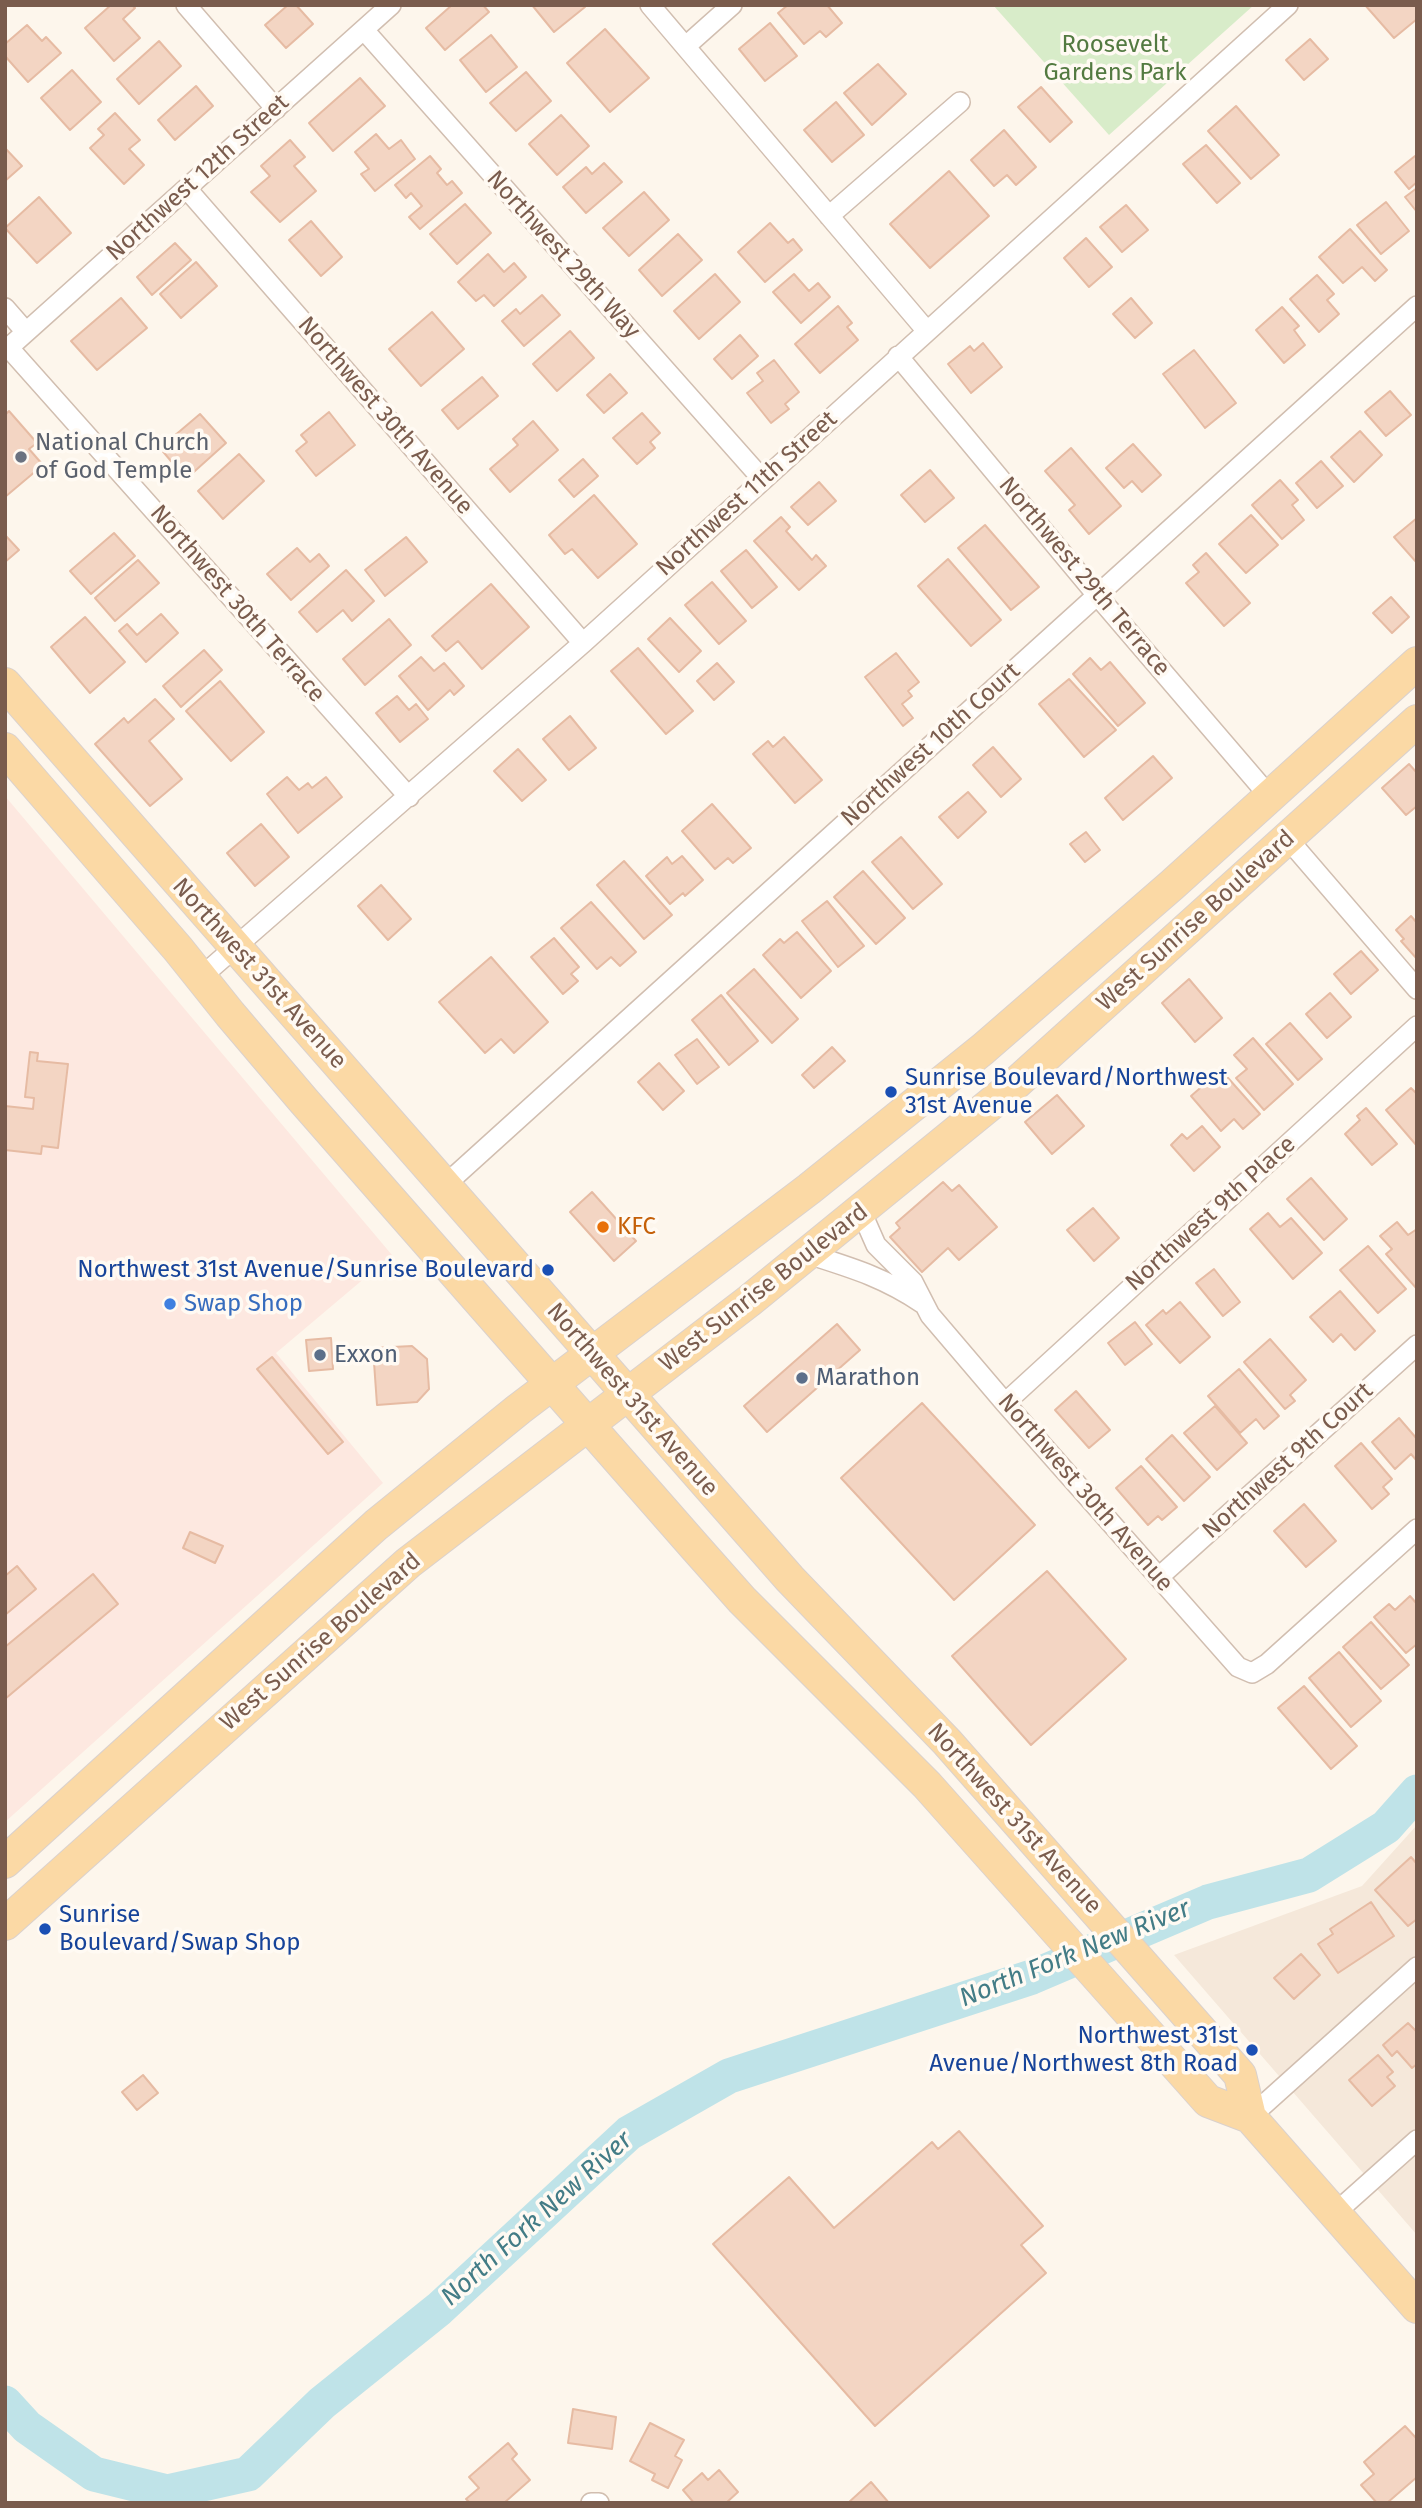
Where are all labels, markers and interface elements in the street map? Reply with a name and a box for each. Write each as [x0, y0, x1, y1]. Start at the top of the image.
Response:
park label: Roosevelt Gardens Park [1043, 31, 1187, 87]
street label: Northwest 12th Street [101, 89, 295, 267]
street label: Northwest 29th Way [480, 165, 646, 345]
street label: Northwest 30th Avenue [291, 311, 479, 521]
street label: Northwest 11th Street [651, 405, 843, 583]
place label: National Church of God Temple [35, 429, 209, 485]
marker: National Church of God Temple [13, 449, 29, 465]
street label: Northwest 29th Terrace [992, 472, 1176, 682]
street label: Northwest 30th Terrace [143, 499, 331, 709]
street label: Northwest 10th Court [836, 657, 1026, 833]
street label: West Sunrise Boulevard [1091, 824, 1301, 1018]
street label: Northwest 31st Avenue [166, 873, 352, 1075]
place label: Sunrise Boulevard/Northwest 31st Avenue [905, 1064, 1228, 1120]
marker: Sunrise Boulevard/Northwest 31st Avenue [883, 1084, 899, 1100]
street label: Northwest 9th Place [1120, 1130, 1302, 1298]
street label: West Sunrise Boulevard [654, 1198, 874, 1378]
place label: KFC [617, 1213, 656, 1241]
marker: KFC [595, 1219, 611, 1235]
place label: Northwest 31st Avenue/Sunrise Boulevard [77, 1256, 534, 1284]
marker: Northwest 31st Avenue/Sunrise Boulevard [540, 1262, 556, 1278]
place label: Swap Shop [184, 1290, 303, 1318]
marker: Swap Shop [162, 1296, 178, 1312]
street label: Northwest 31st Avenue [540, 1298, 724, 1502]
place label: Exxon [334, 1341, 398, 1369]
marker: Exxon [312, 1347, 328, 1363]
place label: Marathon [816, 1364, 920, 1392]
marker: Marathon [794, 1370, 810, 1386]
street label: Northwest 9th Court [1197, 1377, 1379, 1545]
street label: Northwest 30th Avenue [991, 1388, 1179, 1598]
street label: West Sunrise Boulevard [215, 1547, 427, 1737]
street label: Northwest 31st Avenue [921, 1718, 1107, 1920]
water label: North Fork New River [955, 1893, 1195, 2015]
place label: Sunrise Boulevard/Swap Shop [59, 1901, 300, 1957]
marker: Sunrise Boulevard/Swap Shop [37, 1921, 53, 1937]
place label: Northwest 31st Avenue/Northwest 8th Road [929, 2022, 1238, 2078]
marker: Northwest 31st Avenue/Northwest 8th Road [1244, 2042, 1260, 2058]
water label: North Fork New River [435, 2125, 639, 2313]

